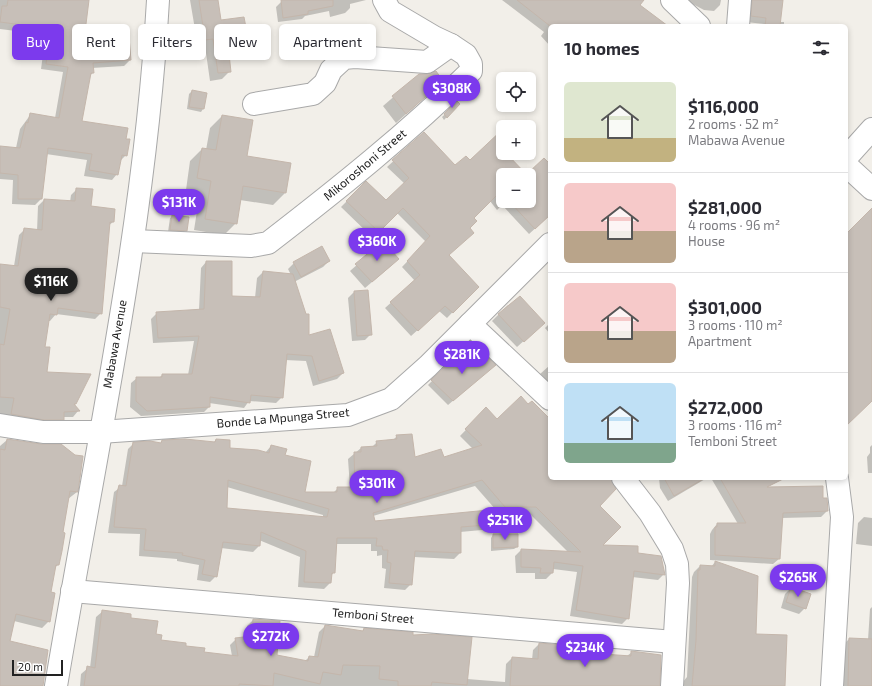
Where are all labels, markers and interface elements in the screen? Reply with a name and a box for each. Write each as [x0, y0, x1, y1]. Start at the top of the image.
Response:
chip: Buy [12, 24, 64, 60]
chip: Rent [72, 24, 130, 60]
chip: Filters [138, 24, 206, 60]
chip: New [214, 24, 271, 60]
chip: Apartment [279, 24, 376, 60]
icon: filters [810, 37, 832, 59]
text: 10 homes [564, 38, 640, 58]
map controls [496, 72, 536, 208]
button: locate [496, 72, 536, 112]
pin: $308K [424, 75, 480, 109]
text: $308K [432, 80, 472, 96]
text: $116,000 [688, 96, 759, 116]
icon: home [596, 98, 644, 146]
text: 2 rooms · 52 m² [688, 116, 779, 132]
button: + [496, 120, 536, 160]
street label: Mikoroshoni Street [320, 125, 409, 203]
text: Mabawa Avenue [688, 132, 785, 148]
button: − [496, 168, 536, 208]
pin: $131K [151, 189, 207, 223]
text: $131K [162, 194, 196, 210]
text: $281,000 [688, 197, 762, 217]
icon: home [596, 199, 644, 247]
text: 4 rooms · 96 m² [688, 217, 780, 233]
pin: $360K [349, 228, 405, 262]
text: $360K [357, 233, 397, 249]
text: House [688, 233, 725, 249]
pin: $116K [23, 268, 79, 302]
text: $116K [34, 273, 68, 289]
text: $301,000 [688, 297, 762, 317]
street label: Mabawa Avenue [99, 298, 129, 389]
icon: home [596, 299, 644, 347]
text: 3 rooms · 110 m² [688, 317, 783, 333]
text: Apartment [688, 333, 752, 349]
pin: $281K [434, 341, 490, 375]
text: $281K [443, 346, 481, 362]
text: $272,000 [688, 397, 763, 417]
icon: home [596, 399, 644, 447]
street label: Bonde La Mpunga Street [216, 404, 350, 430]
text: 3 rooms · 116 m² [688, 417, 782, 433]
text: Temboni Street [688, 433, 777, 449]
pin: $301K [349, 470, 405, 504]
text: $301K [359, 475, 395, 491]
pin: $251K [477, 507, 533, 541]
text: $251K [487, 512, 523, 528]
pin: $265K [770, 564, 826, 598]
text: $265K [779, 569, 817, 585]
street label: Temboni Street [332, 604, 415, 626]
pin: $272K [243, 623, 299, 657]
text: $272K [252, 628, 290, 644]
pin: $234K [557, 634, 613, 668]
text: $234K [566, 639, 605, 655]
scale bar [12, 658, 63, 677]
text: 20 m [18, 660, 43, 673]

